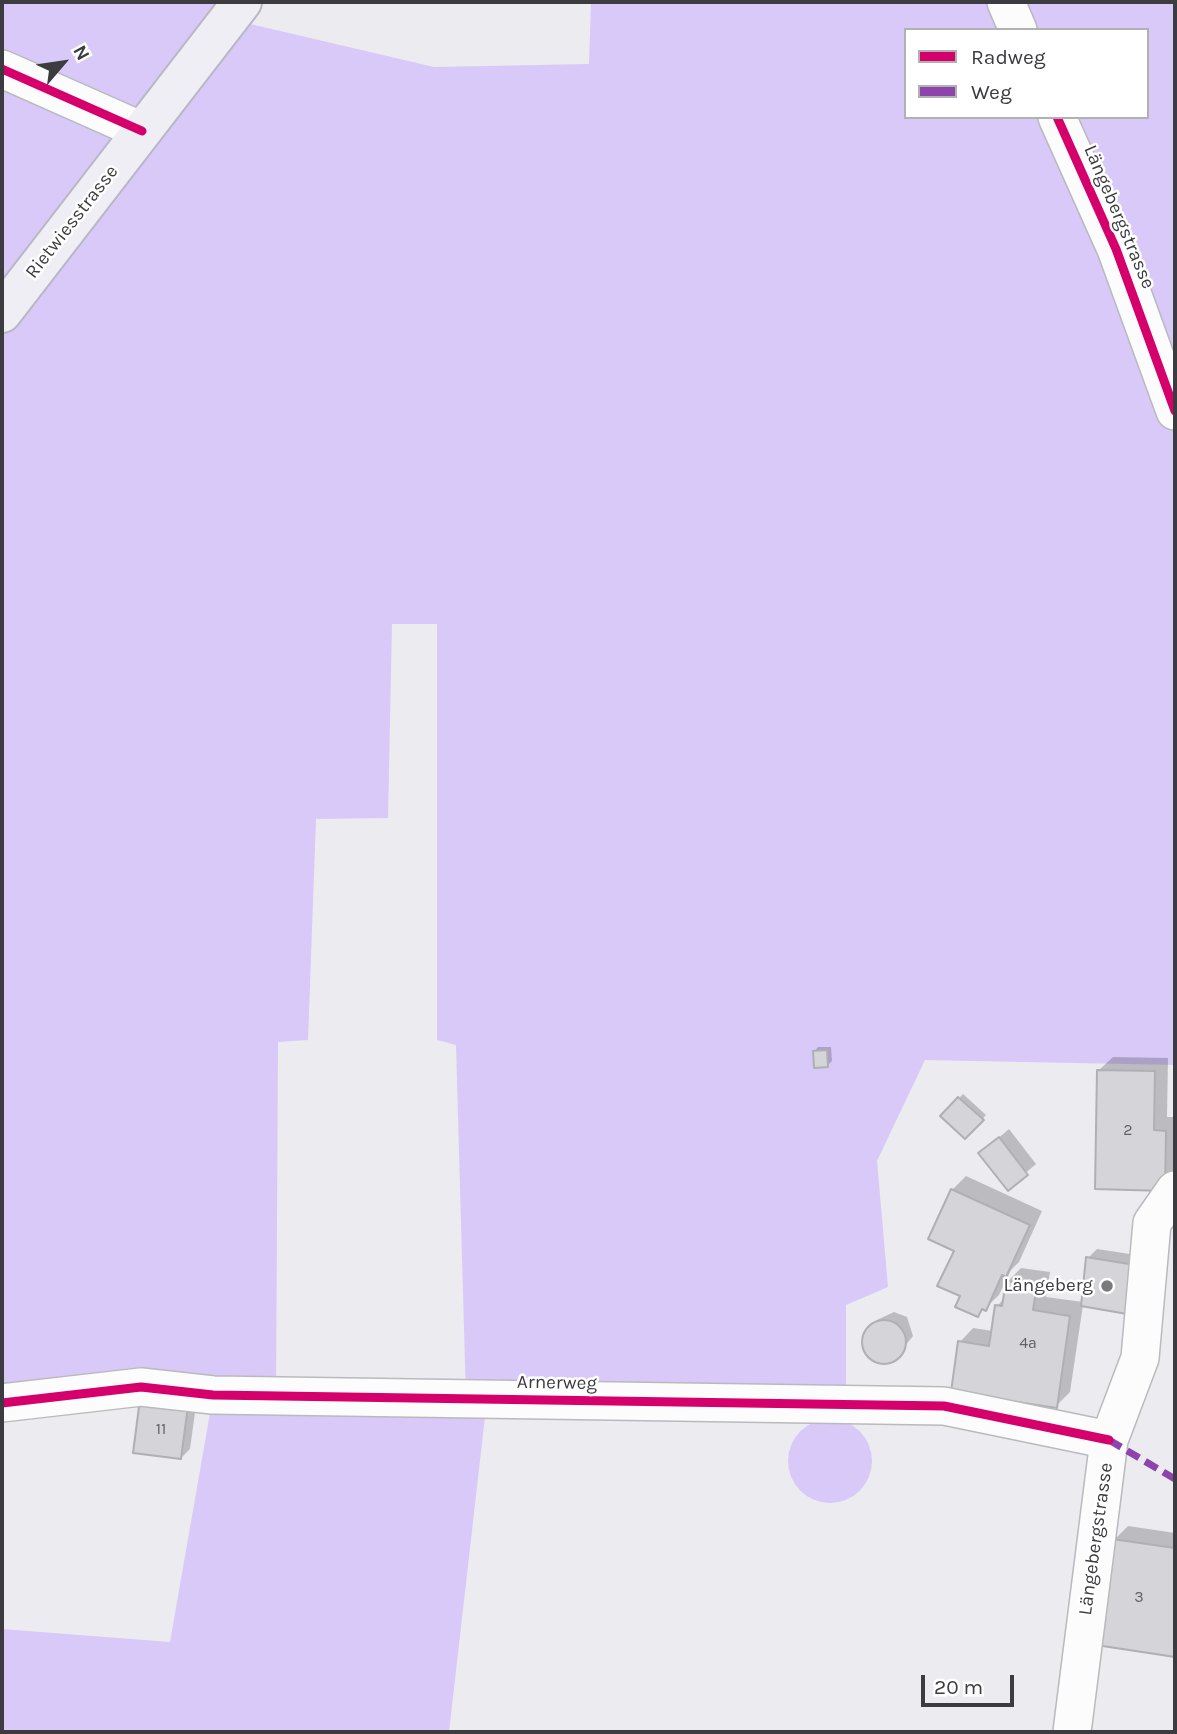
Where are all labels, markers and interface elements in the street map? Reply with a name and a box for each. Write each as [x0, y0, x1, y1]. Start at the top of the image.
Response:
north arrow [28, 28, 98, 98]
legend [904, 28, 1149, 119]
text: N [68, 42, 94, 64]
text: Radweg [971, 45, 1046, 69]
text: Weg [971, 80, 1012, 104]
street label: Längebergstrasse [1078, 142, 1160, 292]
street label: Rietwiesstrasse [21, 161, 123, 283]
house number: 2 [1123, 1120, 1133, 1140]
place label: Längeberg [1003, 1275, 1093, 1297]
marker: Längeberg [1099, 1278, 1115, 1294]
house number: 4a [1019, 1333, 1037, 1353]
street label: Arnerweg [517, 1371, 597, 1395]
house number: 11 [156, 1419, 166, 1439]
street label: Längebergstrasse [1074, 1461, 1118, 1617]
house number: 3 [1134, 1587, 1144, 1607]
scale bar [925, 1660, 1018, 1704]
text: 20 m [934, 1675, 983, 1699]

